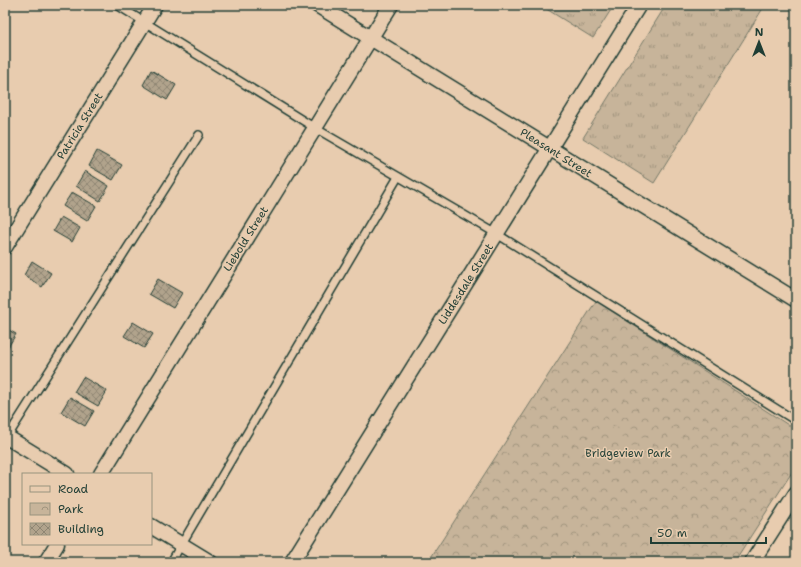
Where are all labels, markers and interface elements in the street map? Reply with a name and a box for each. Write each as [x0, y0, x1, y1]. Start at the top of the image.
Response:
north arrow [739, 22, 779, 62]
text: N [755, 25, 764, 40]
street label: Patricia Street [53, 90, 107, 162]
street label: Pleasant Street [517, 125, 595, 181]
street label: Liebold Street [220, 203, 272, 274]
street label: Liddesdale Street [435, 240, 497, 327]
park label: Bridgeview Park [585, 446, 671, 461]
legend [22, 473, 152, 545]
text: Road [58, 481, 89, 497]
text: Park [58, 501, 84, 517]
scale bar [651, 519, 766, 545]
text: Building [58, 521, 104, 537]
text: 50 m [657, 525, 687, 541]

